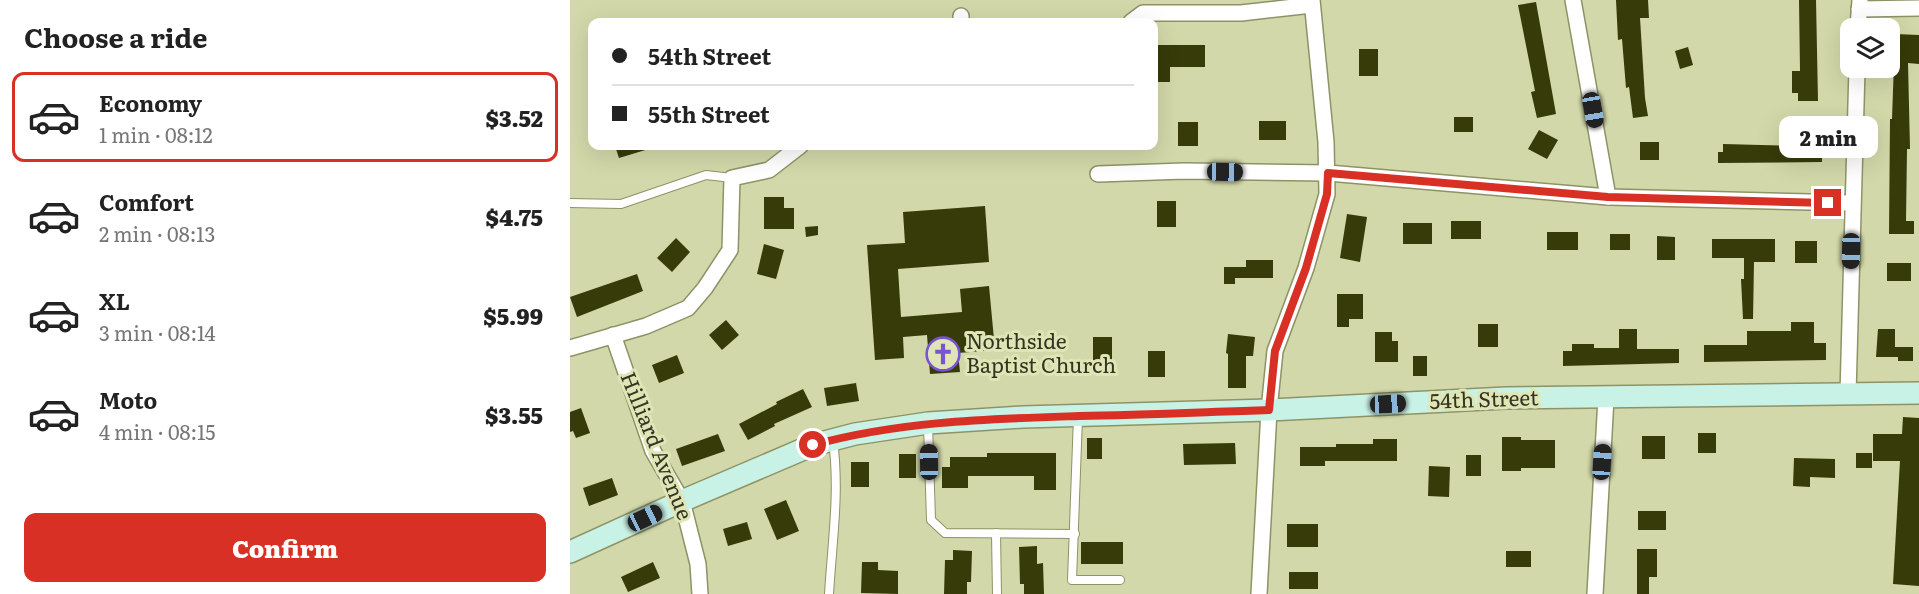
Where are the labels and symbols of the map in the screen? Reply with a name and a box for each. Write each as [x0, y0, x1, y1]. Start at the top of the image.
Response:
car [1581, 91, 1605, 129]
callout: 2 min [1778, 116, 1878, 158]
car [1207, 163, 1243, 181]
route end [1814, 189, 1841, 216]
car [1842, 233, 1860, 269]
place label: Northside Baptist Church [966, 324, 1116, 379]
church icon: Northside Baptist Church [925, 336, 961, 372]
street label: Hilliard Avenue [614, 366, 702, 524]
street label: 54th Street [1429, 380, 1539, 415]
car [1370, 394, 1406, 414]
route start [799, 431, 826, 458]
car [1592, 443, 1612, 481]
car [920, 444, 938, 480]
car [625, 502, 665, 534]

